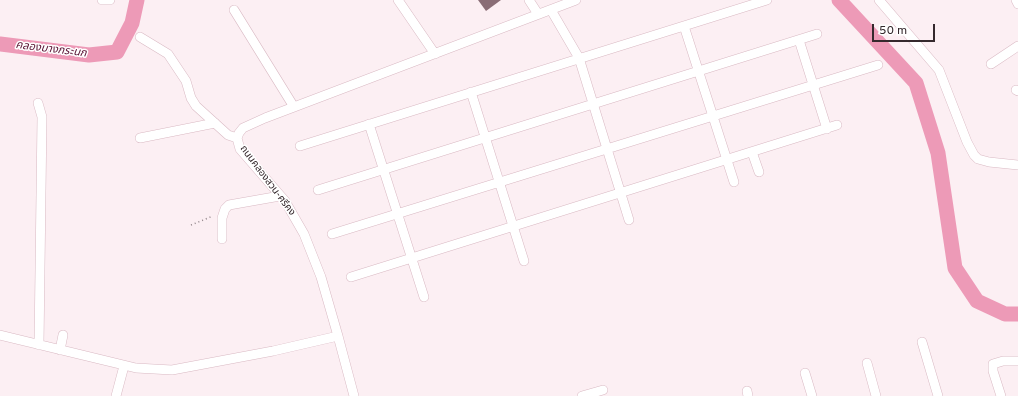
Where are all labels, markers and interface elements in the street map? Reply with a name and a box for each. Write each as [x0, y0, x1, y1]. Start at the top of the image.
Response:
scale bar [874, 16, 937, 42]
text: 50 m [879, 23, 907, 39]
water label: คลองบางกระนก [15, 39, 87, 61]
street label: ถนนคลองสวน-ศรีคง [237, 144, 297, 218]

